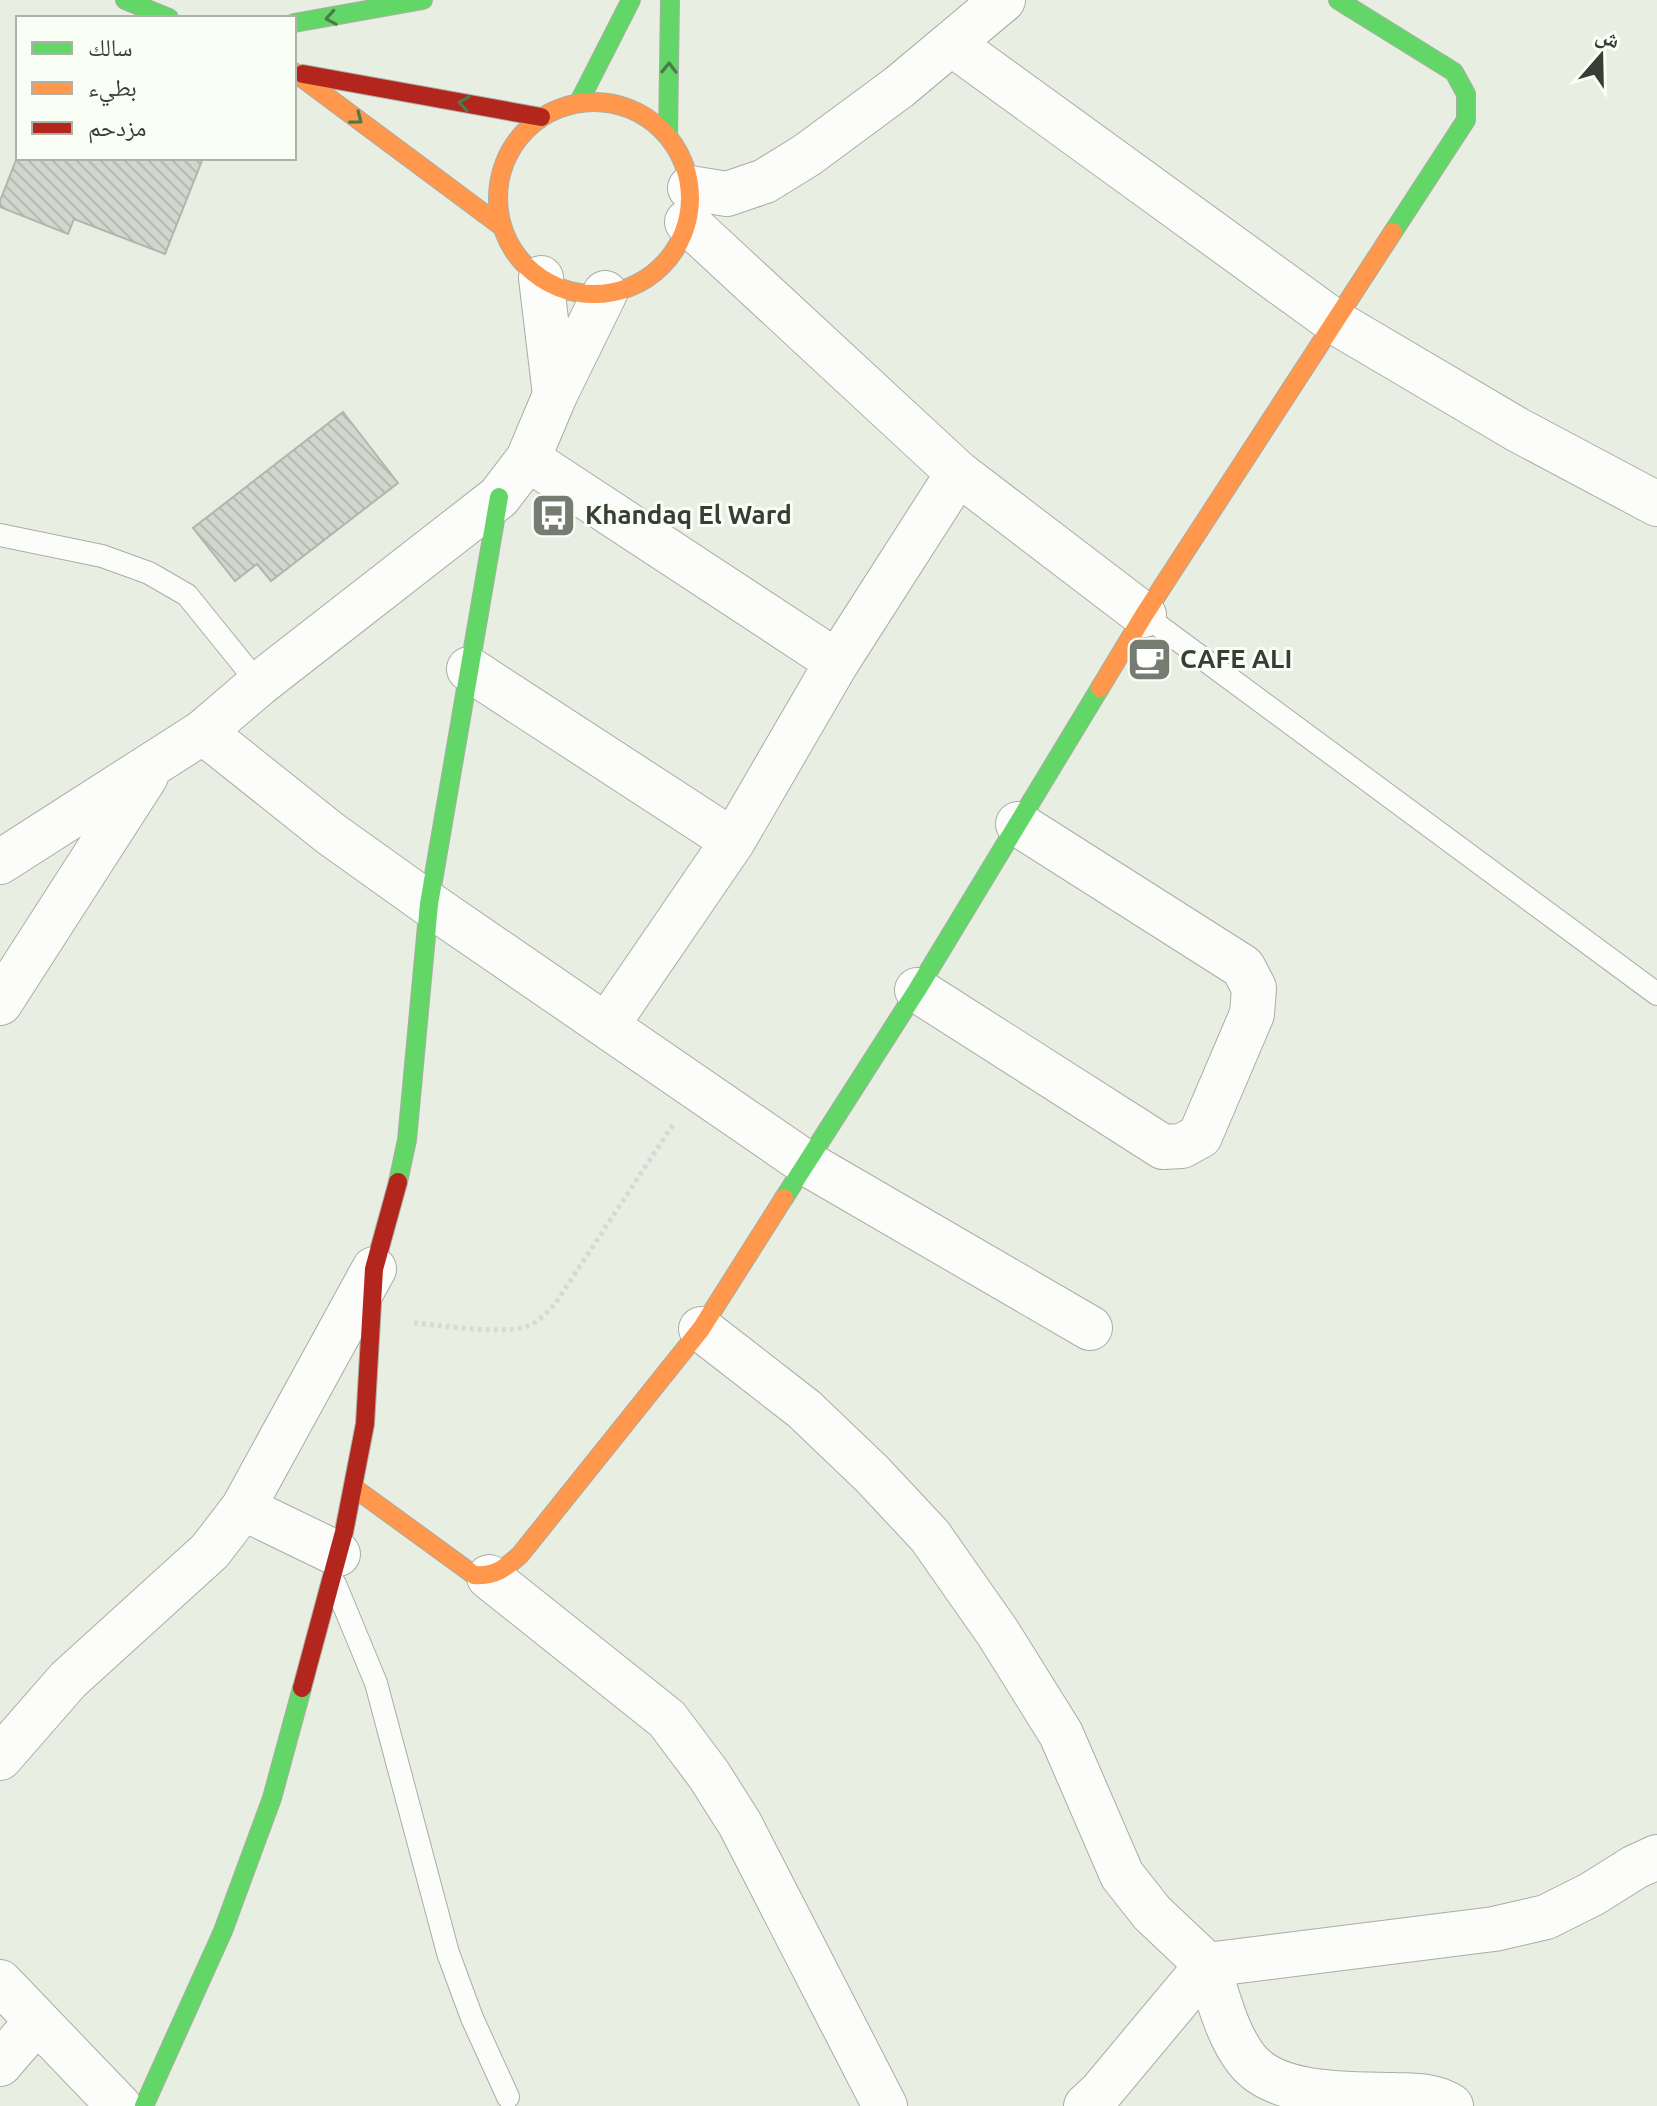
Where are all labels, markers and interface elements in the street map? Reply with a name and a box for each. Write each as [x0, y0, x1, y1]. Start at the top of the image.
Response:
one-way arrow [324, 8, 338, 25]
legend [16, 16, 296, 160]
north arrow [1561, 16, 1641, 96]
text: ش [1592, 21, 1623, 54]
text: سالك [88, 34, 133, 61]
one-way arrow [660, 61, 678, 74]
text: بطيء [88, 74, 137, 107]
one-way arrow [457, 95, 471, 112]
one-way arrow [348, 109, 363, 124]
text: مزدحم [88, 114, 147, 144]
bus stop icon: Khandaq El Ward [530, 491, 578, 539]
place label: Khandaq El Ward [585, 500, 792, 529]
cafe icon: CAFE ALI [1125, 635, 1173, 683]
place label: CAFE ALI [1180, 644, 1292, 673]

